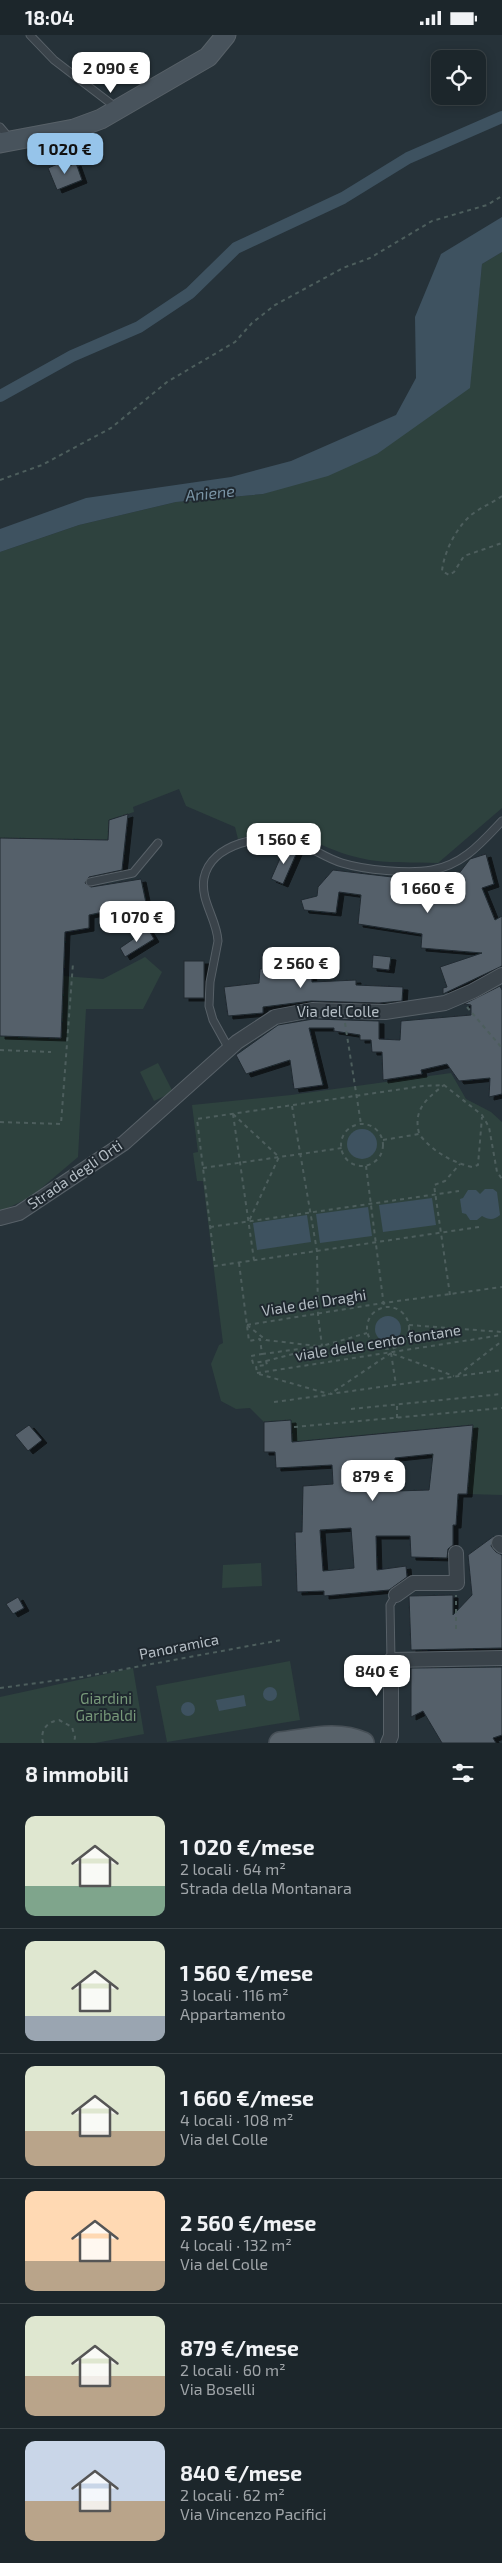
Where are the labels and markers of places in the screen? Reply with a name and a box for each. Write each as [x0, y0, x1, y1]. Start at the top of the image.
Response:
pin: 2 090 € [65, 52, 157, 94]
pin: 1 020 € [19, 133, 111, 175]
pin: 1 560 € [238, 823, 330, 865]
pin: 1 660 € [382, 871, 474, 914]
pin: 1 070 € [91, 901, 183, 943]
pin: 2 560 € [255, 947, 347, 989]
pin: 879 € [338, 1459, 408, 1502]
pin: 840 € [342, 1655, 412, 1697]

